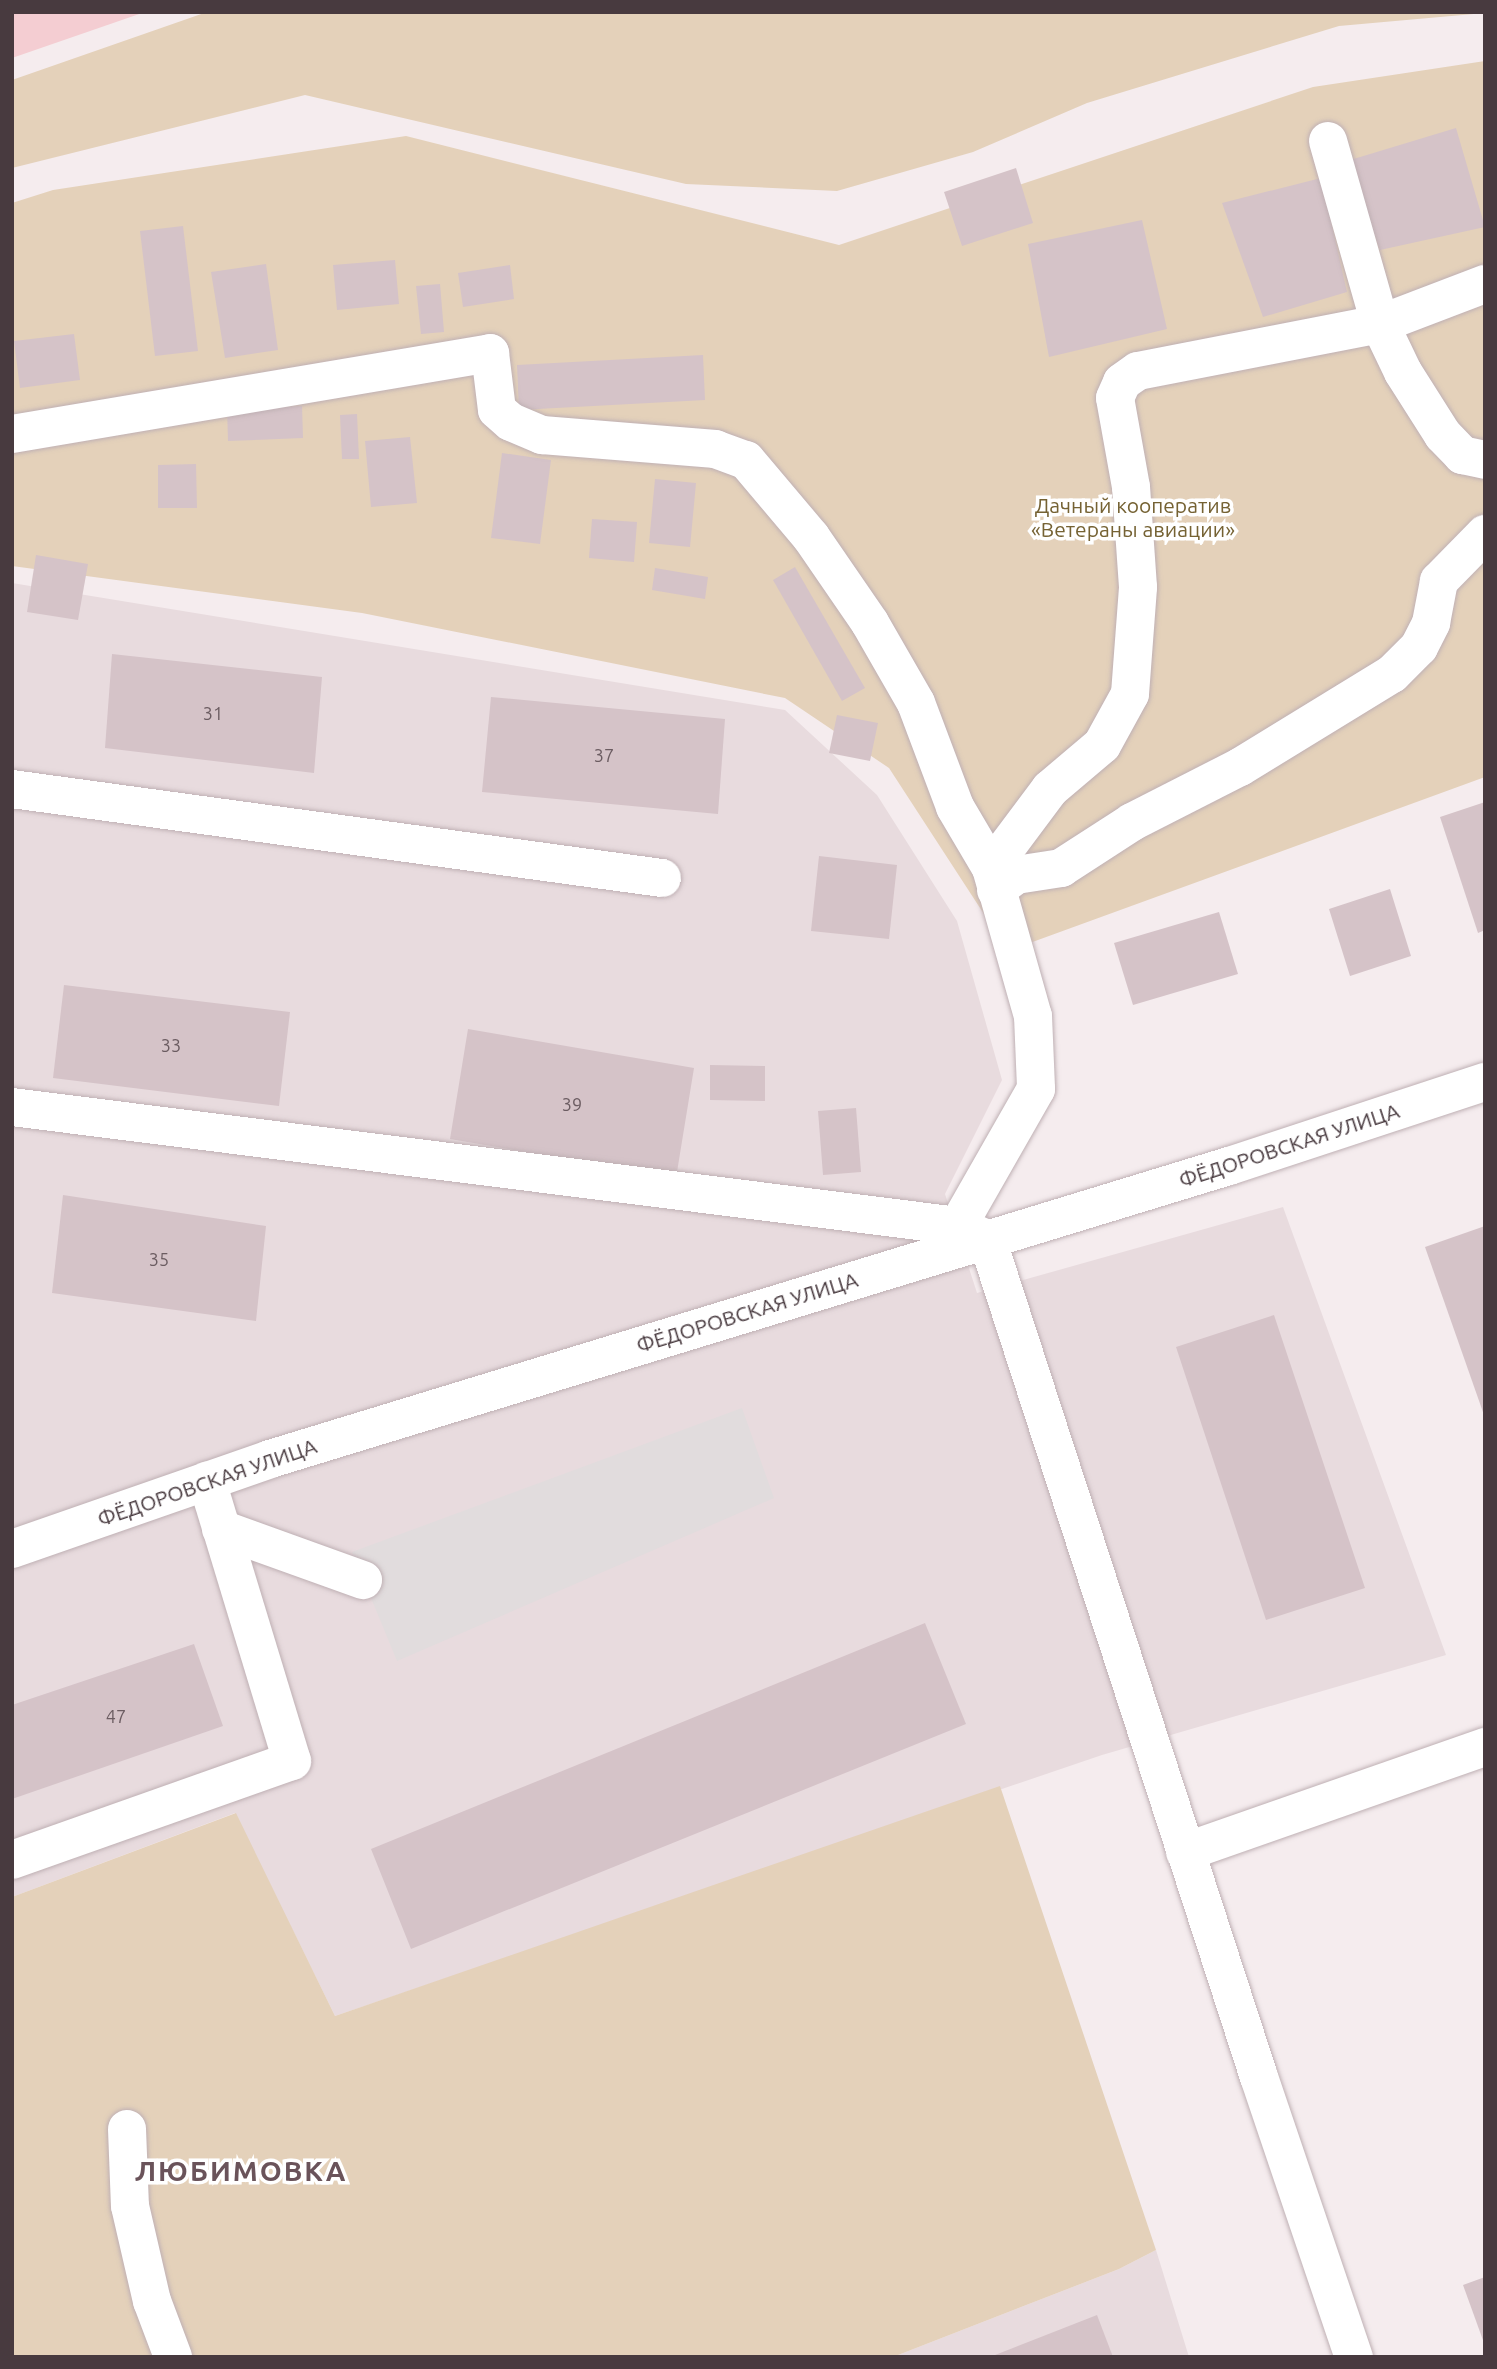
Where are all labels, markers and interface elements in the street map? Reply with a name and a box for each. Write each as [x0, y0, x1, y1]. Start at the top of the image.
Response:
park label: Дачный кооператив «Ветераны авиации» [1031, 492, 1235, 542]
house number: 31 [203, 702, 223, 724]
house number: 37 [594, 744, 614, 766]
house number: 33 [161, 1034, 181, 1056]
house number: 39 [562, 1093, 582, 1115]
street label: ФЁДОРОВСКАЯ УЛИЦА [1176, 1097, 1402, 1193]
house number: 35 [149, 1248, 169, 1270]
street label: ФЁДОРОВСКАЯ УЛИЦА [633, 1266, 861, 1358]
street label: ФЁДОРОВСКАЯ УЛИЦА [94, 1433, 320, 1531]
house number: 47 [106, 1705, 126, 1727]
district label: ЛЮБИМОВКА [136, 2154, 346, 2188]

